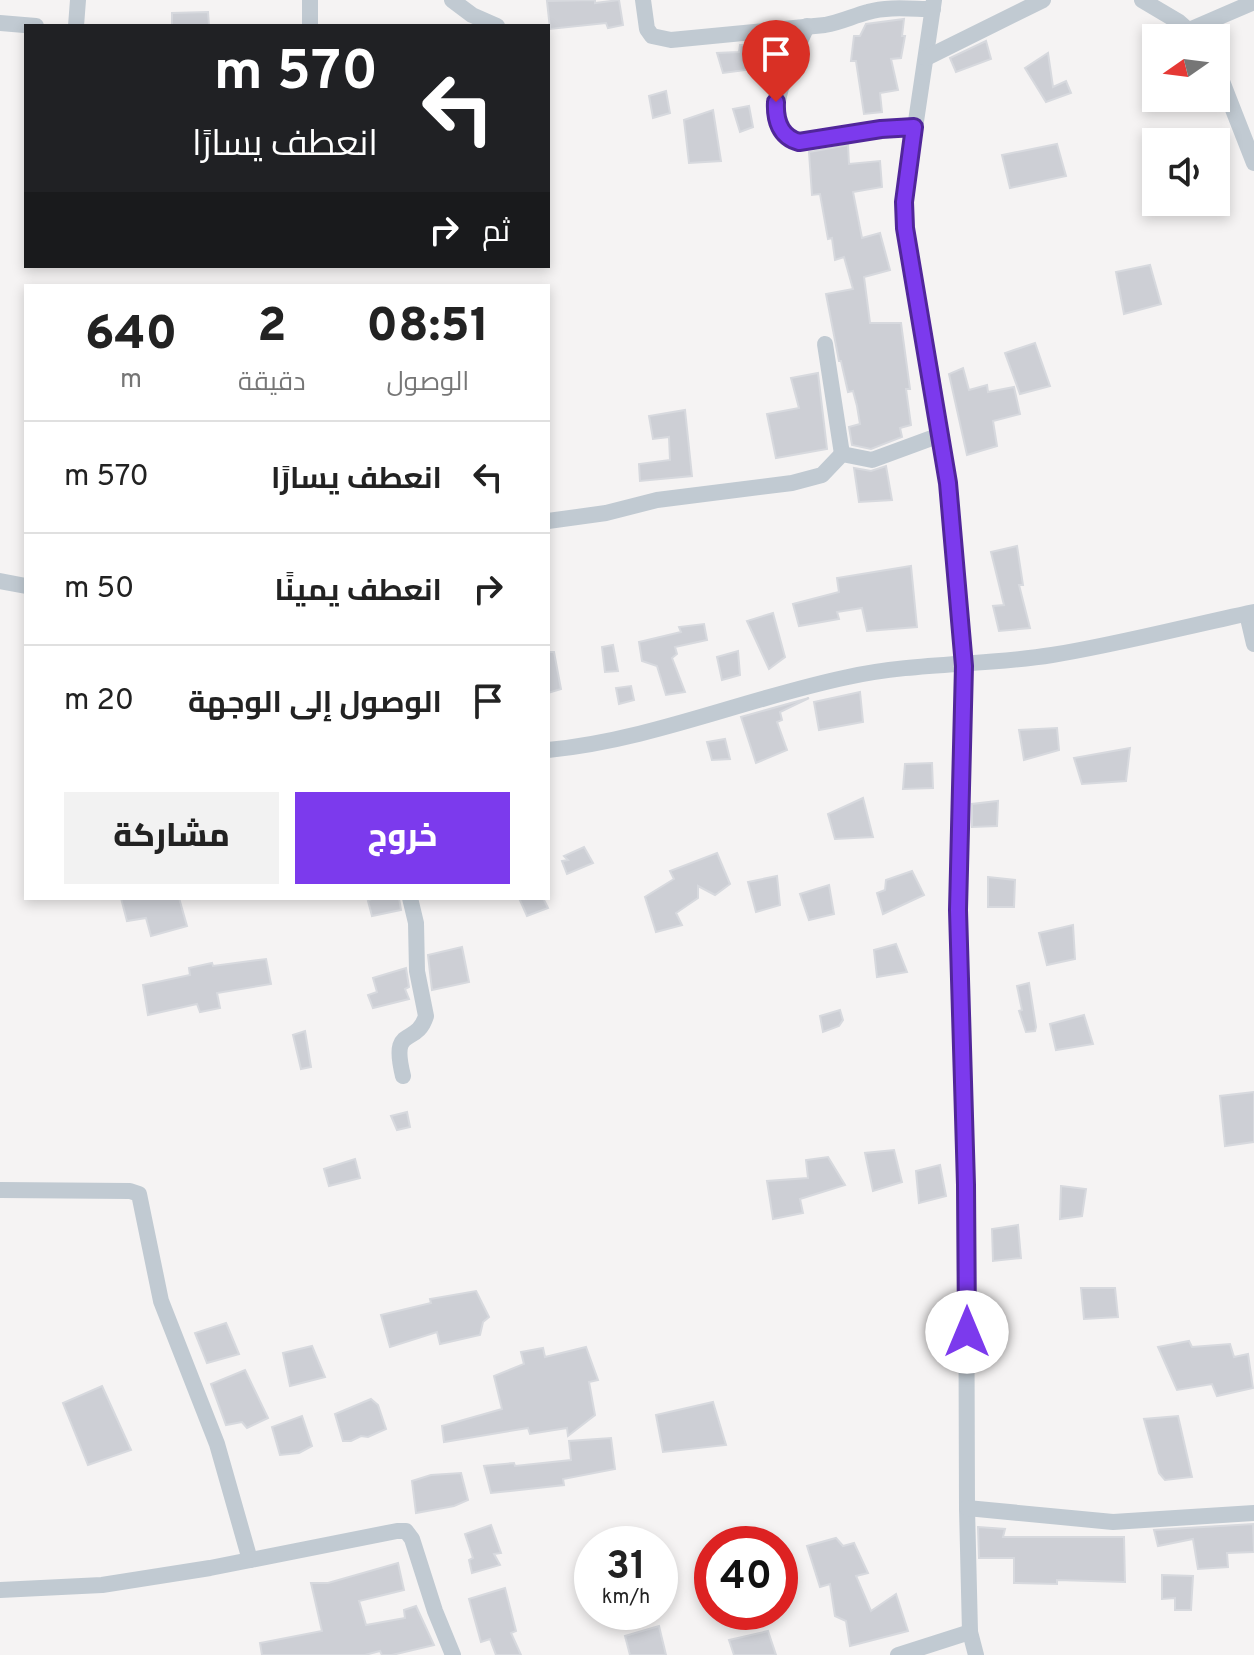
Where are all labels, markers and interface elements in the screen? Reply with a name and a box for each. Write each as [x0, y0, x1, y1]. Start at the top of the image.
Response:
pin [742, 20, 810, 102]
north arrow [1142, 24, 1230, 112]
map controls [1142, 24, 1230, 216]
icon: arrive [754, 32, 798, 76]
text: 570 m [214, 39, 378, 109]
icon: left [406, 56, 510, 160]
text: انعطف يسارًا [192, 123, 378, 169]
button: sound [1142, 128, 1230, 216]
icon: right [422, 208, 466, 252]
text: ثم [482, 215, 510, 252]
text: 2 [257, 298, 287, 358]
text: 08:51 [366, 298, 489, 358]
text: 640 [85, 306, 177, 366]
text: m [120, 364, 142, 397]
text: دقيقة [238, 367, 306, 400]
text: الوصول [386, 367, 469, 400]
icon: left [466, 455, 510, 499]
text: 570 m [64, 459, 149, 496]
text: انعطف يسارًا [271, 462, 442, 499]
icon: right [466, 567, 510, 611]
text: 50 m [64, 571, 134, 608]
text: انعطف يمينًا [275, 574, 442, 611]
icon: arrive [466, 679, 510, 723]
text: 20 m [64, 683, 134, 720]
text: الوصول إلى الوجهة [188, 686, 442, 723]
button: مشاركة [64, 792, 279, 884]
button: خروج [295, 792, 510, 884]
position arrow [925, 1290, 1009, 1374]
speed limit sign: 40 [694, 1526, 798, 1630]
text: 31 [606, 1543, 646, 1593]
text: km/h [602, 1585, 650, 1611]

